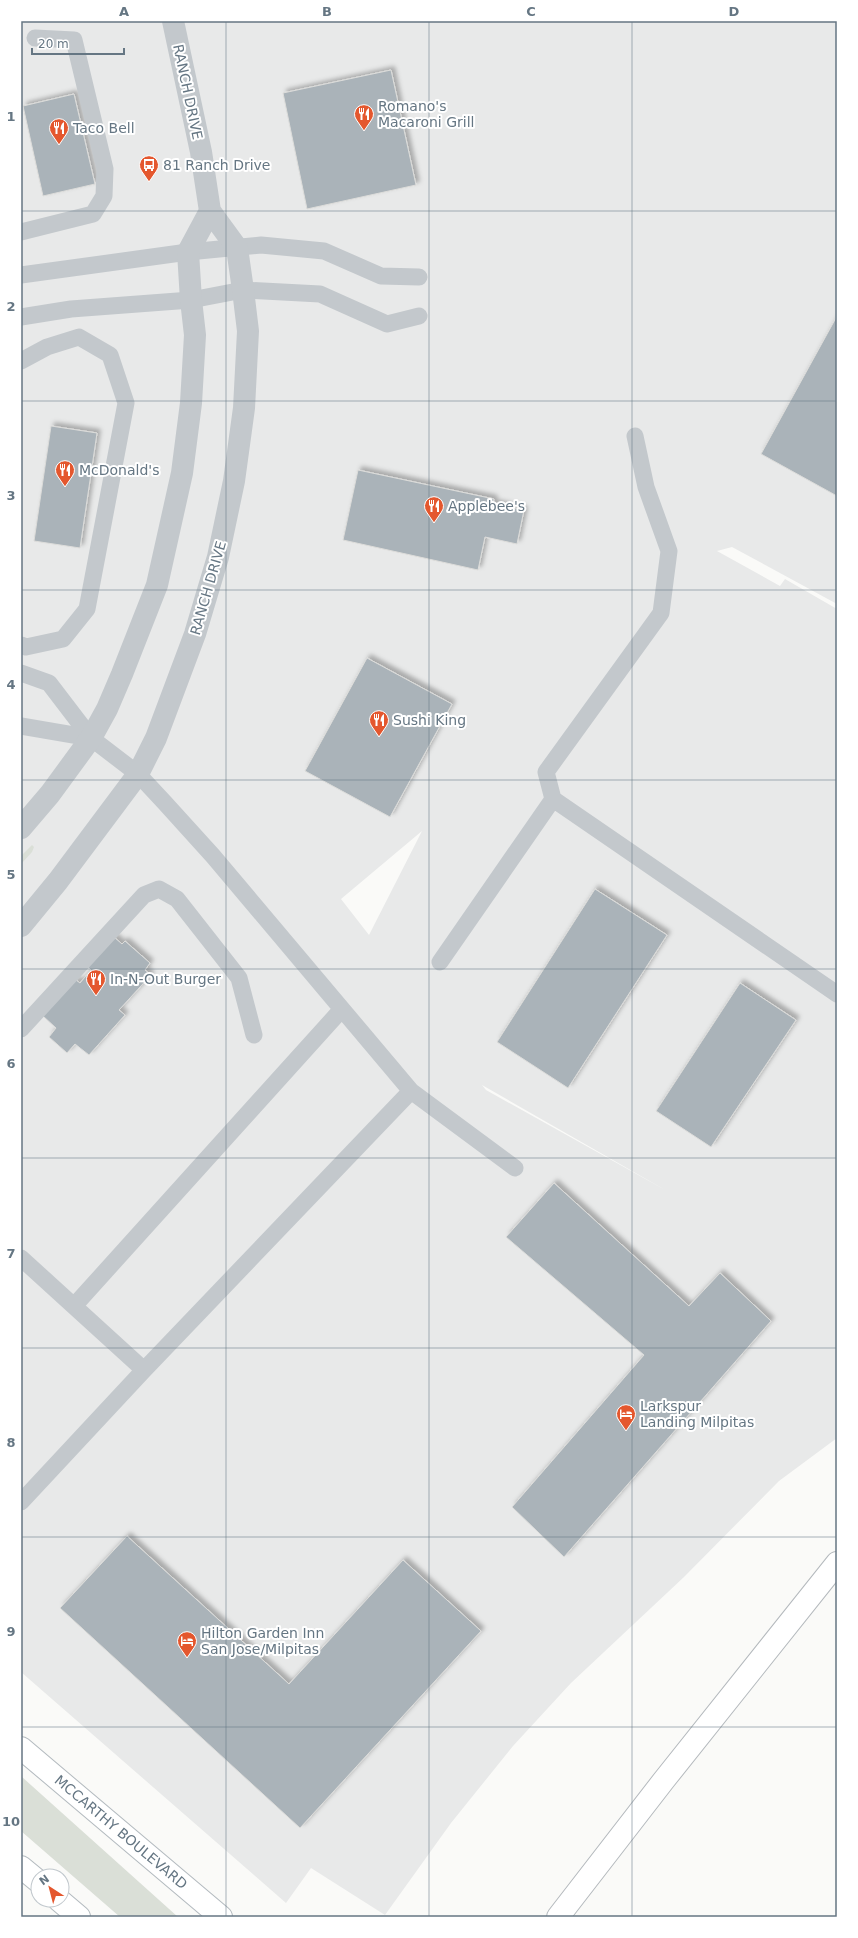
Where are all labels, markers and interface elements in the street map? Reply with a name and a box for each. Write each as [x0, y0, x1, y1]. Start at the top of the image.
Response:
text: A [119, 4, 129, 19]
text: B [322, 4, 332, 19]
text: C [526, 4, 536, 19]
text: D [729, 4, 740, 19]
scale bar [32, 30, 124, 56]
text: 20 m [38, 37, 69, 51]
street label: RANCH DRIVE [170, 43, 206, 141]
place label: Romano's Macaroni Grill [378, 98, 474, 130]
restaurant icon: Romano's Macaroni Grill [353, 103, 375, 131]
text: 1 [6, 109, 16, 124]
restaurant icon: Taco Bell [48, 117, 70, 145]
place label: Taco Bell [72, 120, 135, 136]
bus stop icon: 81 Ranch Drive [138, 154, 160, 182]
place label: 81 Ranch Drive [163, 157, 270, 173]
text: 2 [6, 299, 16, 314]
restaurant icon: McDonald's [54, 459, 76, 487]
place label: McDonald's [79, 462, 160, 478]
text: 3 [6, 488, 16, 503]
restaurant icon: Applebee's [423, 495, 445, 523]
place label: Applebee's [448, 498, 525, 514]
street label: RANCH DRIVE [187, 539, 229, 637]
text: 4 [6, 677, 16, 692]
restaurant icon: Sushi King [368, 709, 390, 737]
place label: Sushi King [393, 712, 466, 728]
text: 5 [6, 867, 16, 882]
restaurant icon: In-N-Out Burger [85, 968, 107, 996]
place label: In-N-Out Burger [110, 971, 221, 987]
text: 6 [6, 1056, 16, 1071]
text: 7 [6, 1246, 16, 1261]
place label: Larkspur Landing Milpitas [640, 1398, 754, 1430]
hotel icon: Larkspur Landing Milpitas [615, 1403, 637, 1431]
text: 8 [6, 1435, 16, 1450]
text: 9 [6, 1624, 16, 1639]
place label: Hilton Garden Inn San Jose/Milpitas [201, 1625, 324, 1657]
hotel icon: Hilton Garden Inn San Jose/Milpitas [176, 1630, 198, 1658]
street label: MCCARTHY BOULEVARD [51, 1772, 191, 1892]
text: 10 [2, 1814, 20, 1829]
north arrow [30, 1868, 70, 1908]
text: N [37, 1872, 52, 1888]

